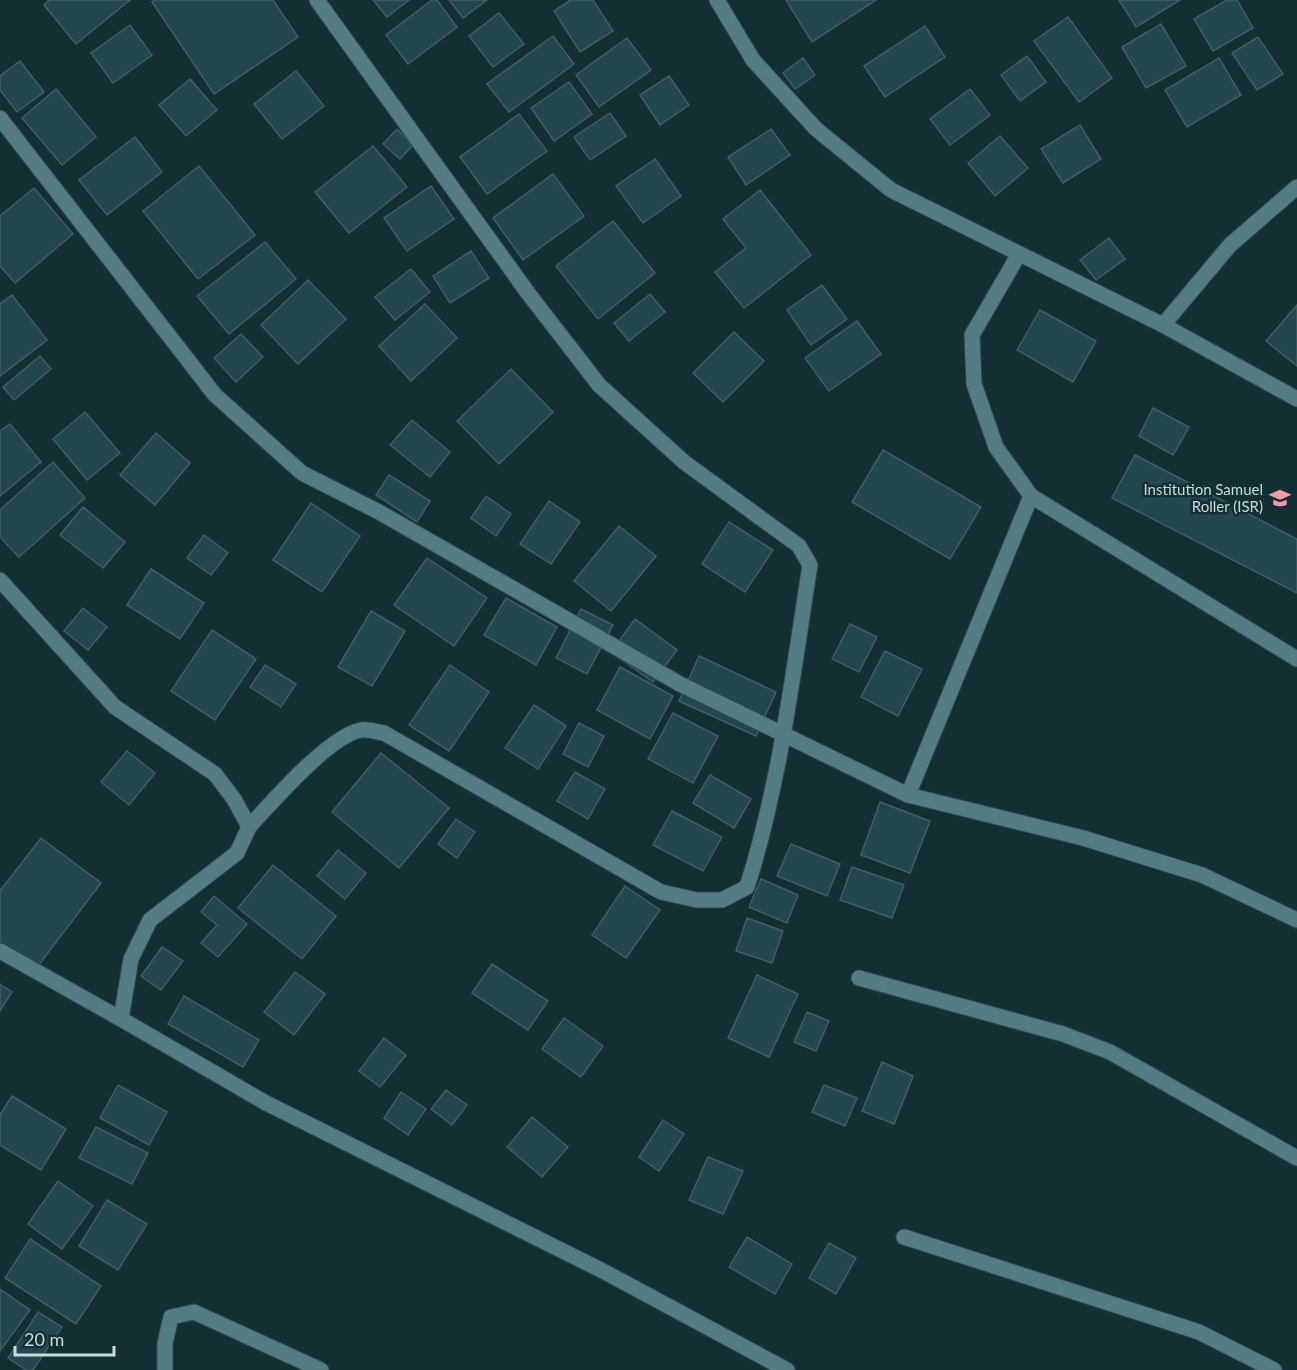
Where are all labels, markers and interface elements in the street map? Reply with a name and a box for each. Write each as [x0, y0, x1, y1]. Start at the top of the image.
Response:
place label: Institution Samuel Roller (ISR) [1143, 480, 1263, 515]
school or university icon: Institution Samuel Roller (ISR) [1268, 486, 1292, 510]
scale bar [15, 1319, 114, 1357]
text: 20 m [24, 1328, 64, 1350]

